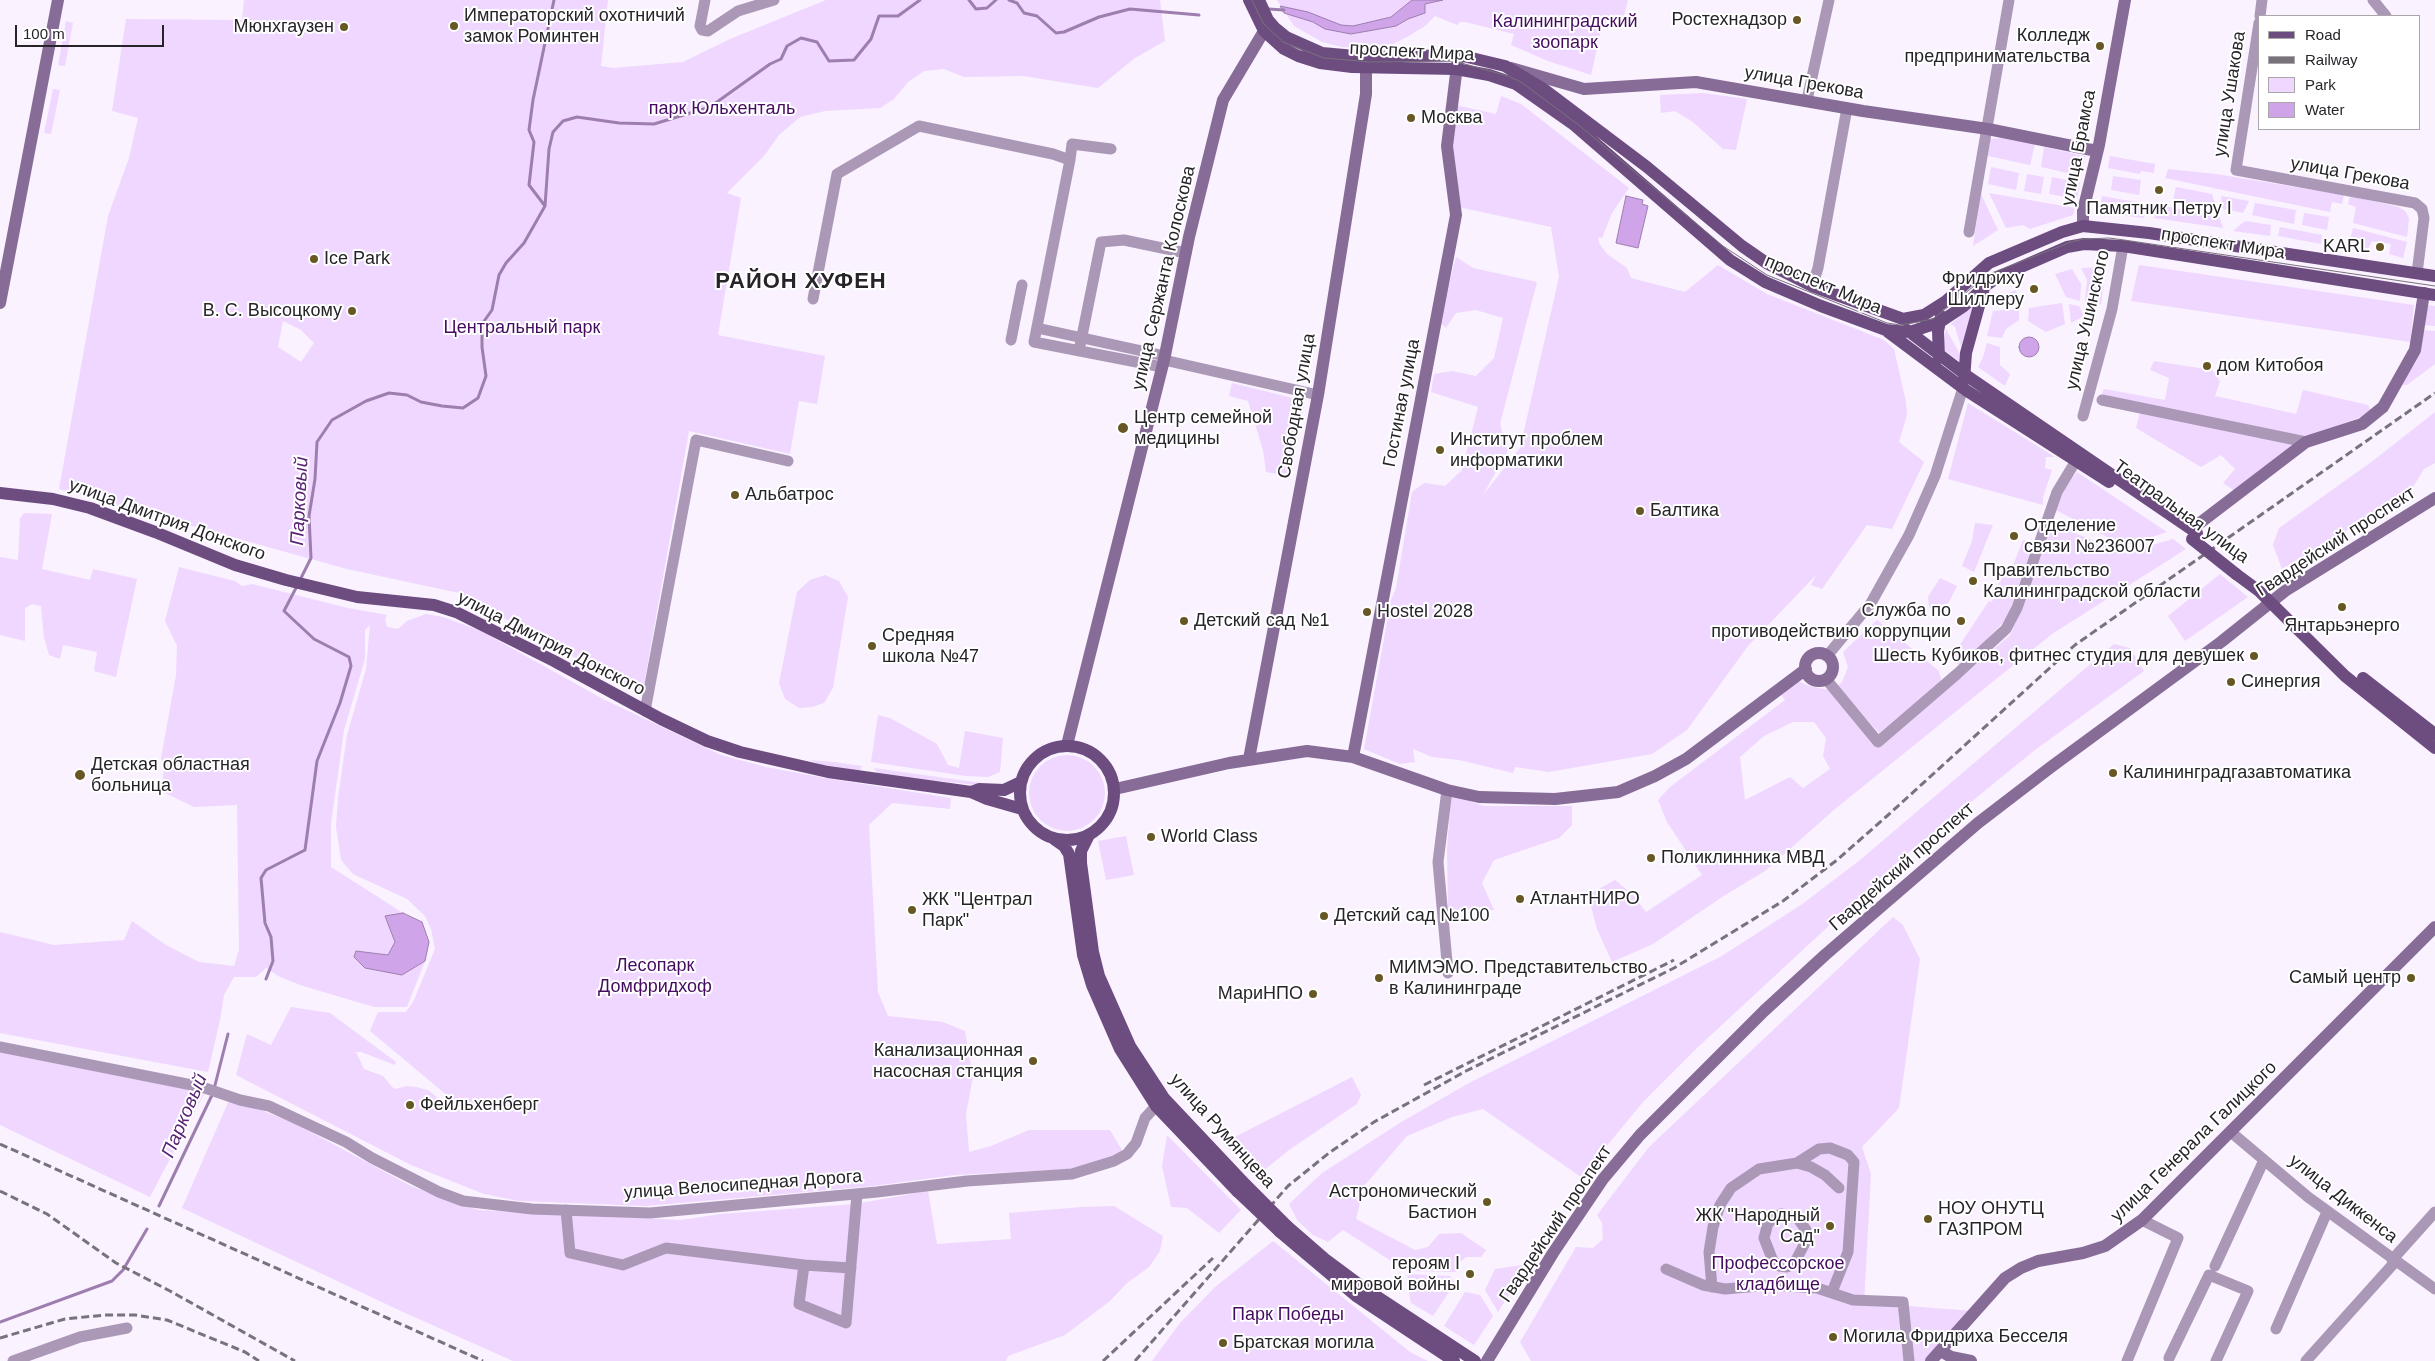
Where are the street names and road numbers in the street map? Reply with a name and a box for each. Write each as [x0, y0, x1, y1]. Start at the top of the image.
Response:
street label: улица Ушакова [2209, 30, 2251, 158]
street label: проспект Мира [1349, 38, 1475, 66]
street label: улица Грекова [1743, 62, 1865, 104]
street label: улица Брамса [2057, 88, 2101, 208]
street label: улица Грекова [2289, 153, 2411, 195]
street label: улица Сержанта Колоскова [1128, 164, 1200, 392]
street label: проспект Мира [2160, 224, 2286, 264]
street label: улица Ушинского [2061, 248, 2115, 392]
street label: проспект Мира [1761, 251, 1885, 319]
street label: Свободная улица [1274, 332, 1320, 480]
street label: Гостиная улица [1379, 337, 1425, 469]
street label: Театральная улица [2109, 456, 2253, 568]
street label: улица Дмитрия Донского [66, 474, 268, 566]
street label: Гвардейский проспект [2252, 483, 2420, 601]
street label: улица Дмитрия Донского [454, 587, 648, 701]
street label: Гвардейский проспект [1825, 798, 1979, 936]
street label: улица Генерала Галицкого [2107, 1057, 2281, 1227]
street label: улица Румянцева [1165, 1069, 1279, 1193]
street label: Гвардейский проспект [1495, 1141, 1617, 1307]
street label: улица Диккенса [2284, 1150, 2402, 1248]
street label: улица Велосипедная Дорога [623, 1166, 863, 1204]

